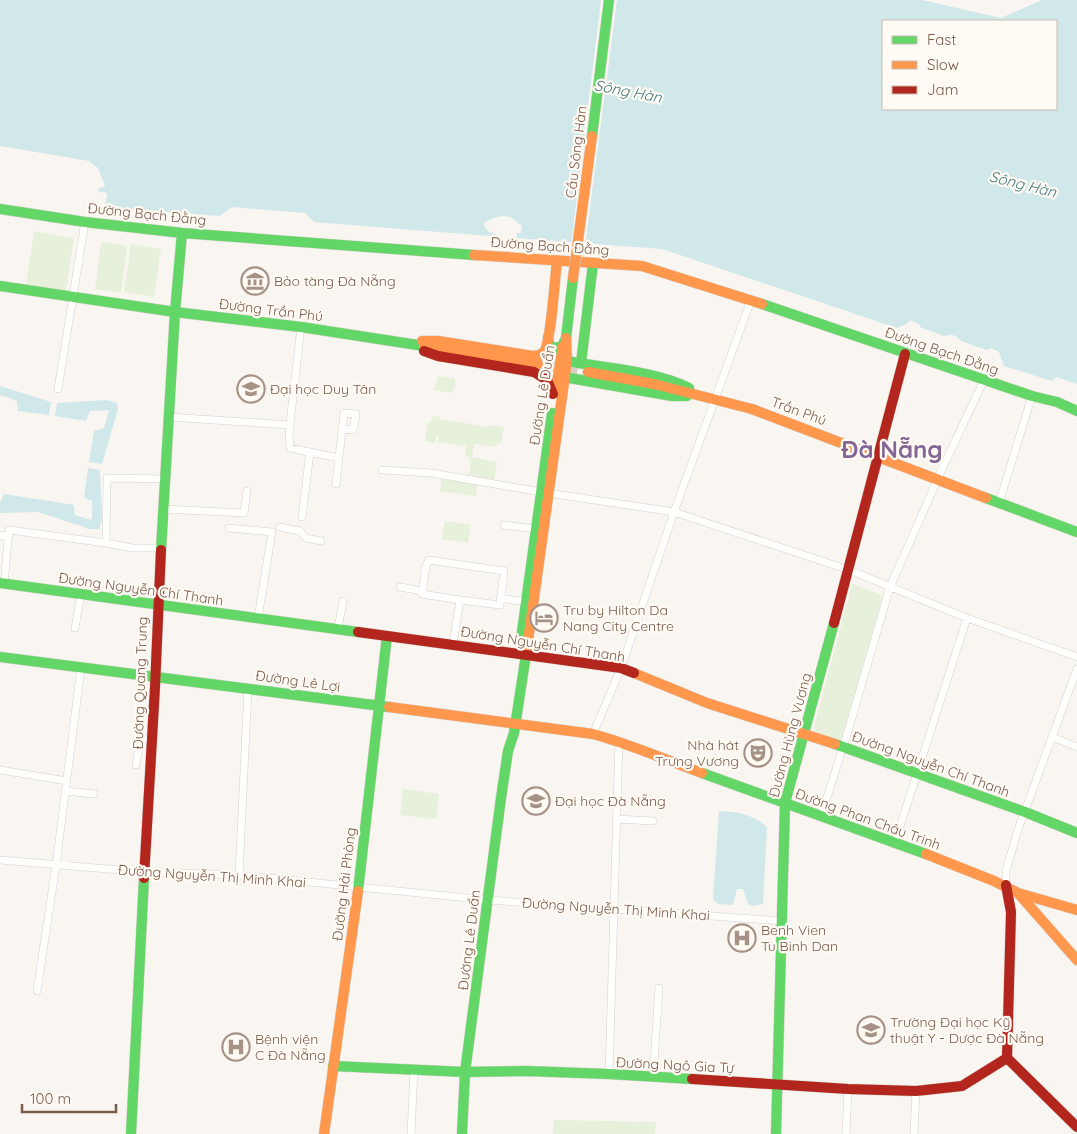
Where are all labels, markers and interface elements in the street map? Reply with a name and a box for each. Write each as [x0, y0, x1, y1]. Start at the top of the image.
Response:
legend [882, 20, 1057, 110]
text: Fast [927, 30, 956, 49]
text: Slow [927, 55, 959, 74]
water label: Sông Hàn [593, 75, 664, 107]
text: Jam [927, 80, 958, 99]
street label: Cầu Sông Hàn [561, 105, 591, 199]
water label: Sông Hàn [988, 167, 1059, 202]
street label: Đường Bạch Đằng [87, 199, 207, 229]
street label: Đường Bạch Đằng [490, 233, 610, 259]
museum icon: Bảo tàng Đà Nẵng [240, 266, 270, 296]
place label: Bảo tàng Đà Nẵng [274, 272, 396, 290]
street label: Đường Trần Phú [218, 295, 324, 325]
street label: Đường Bạch Đằng [883, 323, 1001, 379]
street label: Đường Lê Duẩn [525, 344, 559, 446]
school or university icon: Đại học Duy Tân [236, 374, 266, 404]
place label: Đại học Duy Tân [270, 380, 376, 398]
street label: Trần Phú [769, 393, 829, 429]
district label: Đà Nẵng [840, 434, 943, 464]
street label: Đường Nguyễn Chí Thanh [57, 569, 225, 609]
place label: Tru by Hilton Da Nang City Centre [563, 601, 674, 635]
hotel icon: Tru by Hilton Da Nang City Centre [529, 603, 559, 633]
street label: Đường Quang Trung [129, 616, 151, 750]
street label: Đường Nguyễn Chí Thanh [459, 622, 627, 666]
street label: Đường Lê Lợi [255, 666, 341, 696]
street label: Đường Hùng Vương [765, 671, 815, 799]
street label: Đường Nguyễn Chí Thanh [850, 727, 1012, 801]
place label: Nhà hát Trưng Vương [655, 736, 739, 770]
theatre icon: Nhà hát Trưng Vương [743, 738, 773, 768]
street label: Đường Phan Châu Trinh [793, 784, 943, 854]
school or university icon: Đại học Đà Nẵng [521, 786, 551, 816]
place label: Đại học Đà Nẵng [555, 792, 666, 810]
street label: Đường Hải Phòng [328, 826, 360, 942]
street label: Đường Nguyễn Thị Minh Khai [118, 860, 306, 892]
street label: Đường Lê Duẩn [454, 889, 484, 991]
street label: Đường Nguyễn Thị Minh Khai [522, 893, 710, 925]
place label: Benh Vien Tu Binh Dan [761, 921, 838, 955]
hospital icon: Benh Vien Tu Binh Dan [727, 923, 757, 953]
place label: Trường Đại học Kỹ thuật Y - Dược Đà Nẵng [890, 1013, 1044, 1047]
school or university icon: Trường Đại học Kỹ thuật Y - Dược Đà Nẵng [856, 1015, 886, 1045]
place label: Bệnh viện C Đà Nẵng [255, 1030, 326, 1064]
hospital icon: Bệnh viện C Đà Nẵng [221, 1032, 251, 1062]
street label: Đường Ngô Gia Tự [616, 1053, 735, 1077]
scale bar [22, 1082, 116, 1114]
text: 100 m [30, 1089, 71, 1108]

